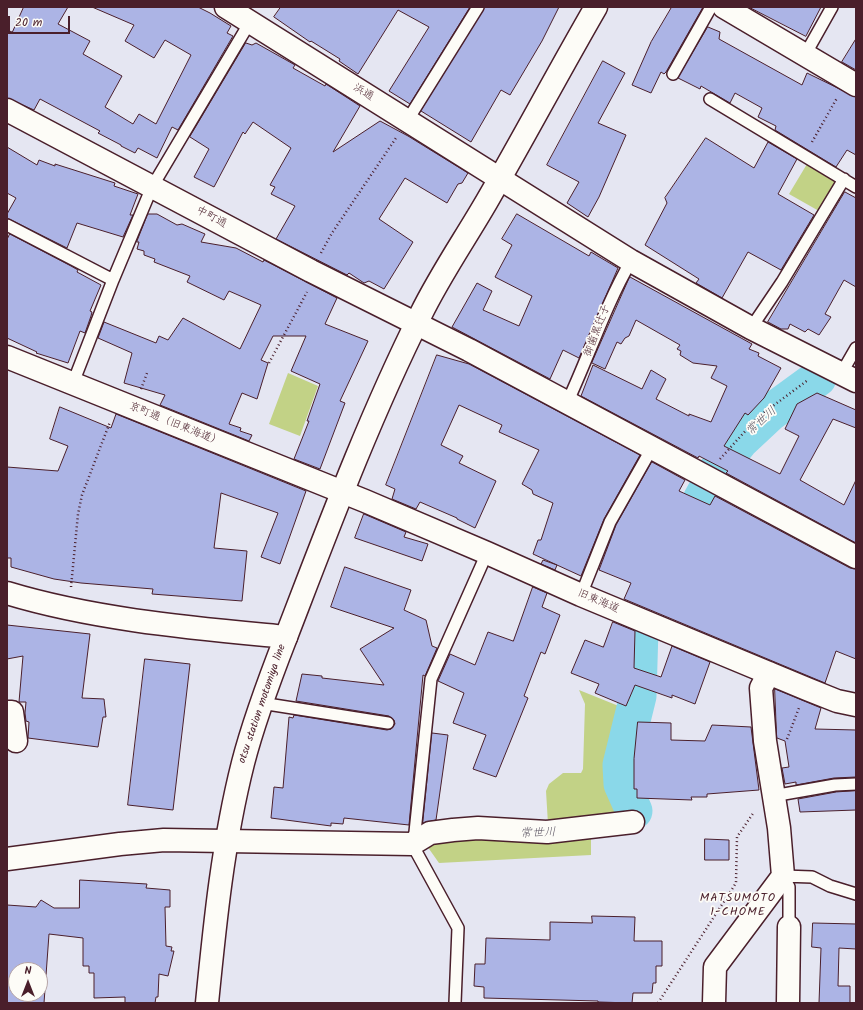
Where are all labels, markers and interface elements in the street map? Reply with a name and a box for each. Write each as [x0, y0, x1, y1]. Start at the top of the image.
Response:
scale bar [10, 8, 72, 34]
text: 20 m [15, 13, 42, 32]
street label: 浜通 [350, 82, 376, 104]
street label: 中町通 [193, 204, 229, 232]
street label: 御歯黒辻子 [582, 303, 614, 359]
street label: 京町通（旧東海道） [127, 400, 223, 450]
water label: 常世川 [744, 405, 780, 439]
street label: 旧東海道 [575, 587, 621, 617]
street label: otsu station motomiya line [236, 643, 290, 765]
water label: 常世川 [520, 826, 556, 842]
district label: MATSUMOTO 1-CHOME [700, 892, 776, 920]
north arrow [8, 962, 48, 1002]
text: N [25, 962, 31, 980]

